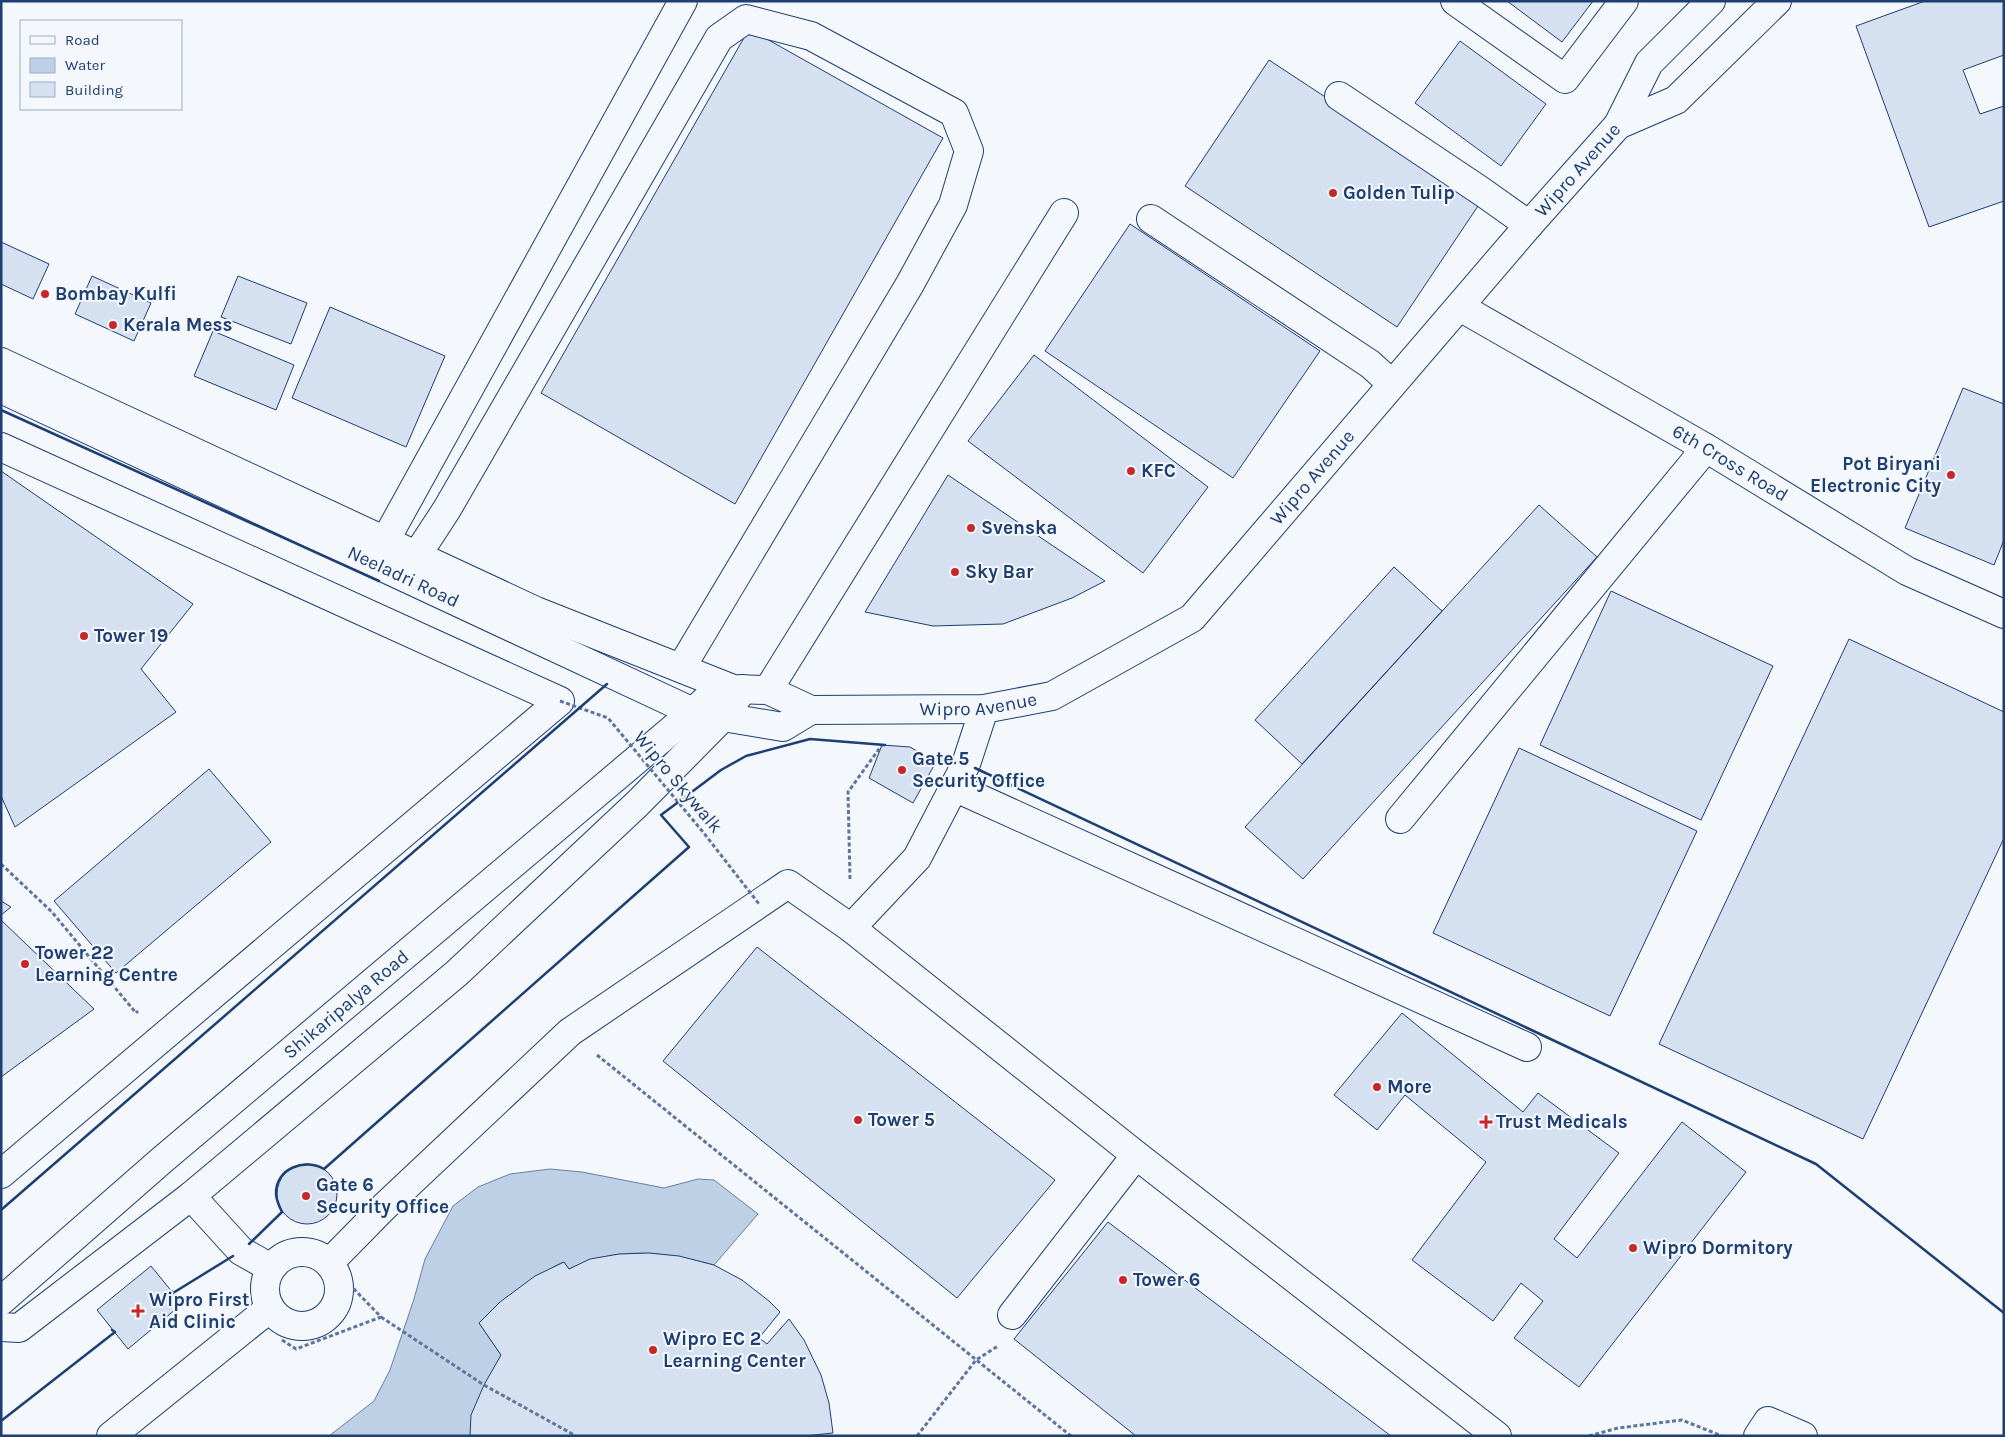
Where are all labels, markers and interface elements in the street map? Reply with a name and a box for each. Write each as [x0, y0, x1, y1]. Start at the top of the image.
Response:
legend [20, 20, 182, 110]
text: Road [65, 31, 100, 49]
text: Water [65, 56, 106, 74]
text: Building [65, 81, 123, 99]
street label: Wipro Avenue [1530, 119, 1625, 222]
place label: Golden Tulip [1343, 182, 1455, 204]
marker: Golden Tulip [1327, 187, 1339, 199]
place label: Bombay Kulfi [55, 283, 177, 305]
marker: Bombay Kulfi [39, 288, 51, 300]
place label: Kerala Mess [123, 314, 233, 336]
marker: Kerala Mess [107, 319, 119, 331]
street label: 6th Cross Road [1668, 420, 1792, 506]
street label: Wipro Avenue [1266, 426, 1359, 530]
place label: Pot Biryani Electronic City [1810, 453, 1941, 497]
place label: KFC [1141, 460, 1176, 482]
marker: KFC [1125, 465, 1137, 477]
marker: Pot Biryani Electronic City [1945, 469, 1957, 481]
place label: Svenska [981, 517, 1057, 539]
marker: Svenska [965, 522, 977, 534]
street label: Neeladri Road [344, 541, 463, 612]
place label: Sky Bar [965, 561, 1034, 583]
marker: Sky Bar [949, 566, 961, 578]
place label: Tower 19 [94, 625, 168, 647]
marker: Tower 19 [78, 630, 90, 642]
street label: Wipro Avenue [919, 688, 1039, 720]
street label: Wipro Skywalk [629, 726, 727, 838]
place label: Gate 5 Security Office [912, 748, 1045, 792]
marker: Gate 5 Security Office [896, 764, 908, 776]
place label: Tower 22 Learning Centre [35, 942, 178, 986]
street label: Shikaripalya Road [279, 946, 413, 1064]
marker: Tower 22 Learning Centre [19, 958, 31, 970]
place label: More [1387, 1076, 1432, 1098]
marker: More [1371, 1081, 1383, 1093]
place label: Tower 5 [868, 1109, 935, 1131]
place label: Trust Medicals [1496, 1111, 1628, 1133]
marker: Tower 5 [852, 1114, 864, 1126]
marker: Trust Medicals [1480, 1116, 1492, 1128]
place label: Gate 6 Security Office [316, 1174, 449, 1218]
marker: Gate 6 Security Office [300, 1190, 312, 1202]
place label: Wipro Dormitory [1643, 1237, 1793, 1259]
marker: Wipro Dormitory [1627, 1242, 1639, 1254]
place label: Tower 6 [1133, 1269, 1200, 1291]
marker: Tower 6 [1117, 1274, 1129, 1286]
place label: Wipro First Aid Clinic [149, 1289, 249, 1333]
marker: Wipro First Aid Clinic [131, 1304, 145, 1318]
place label: Wipro EC 2 Learning Center [663, 1328, 806, 1372]
marker: Wipro EC 2 Learning Center [647, 1344, 659, 1356]

